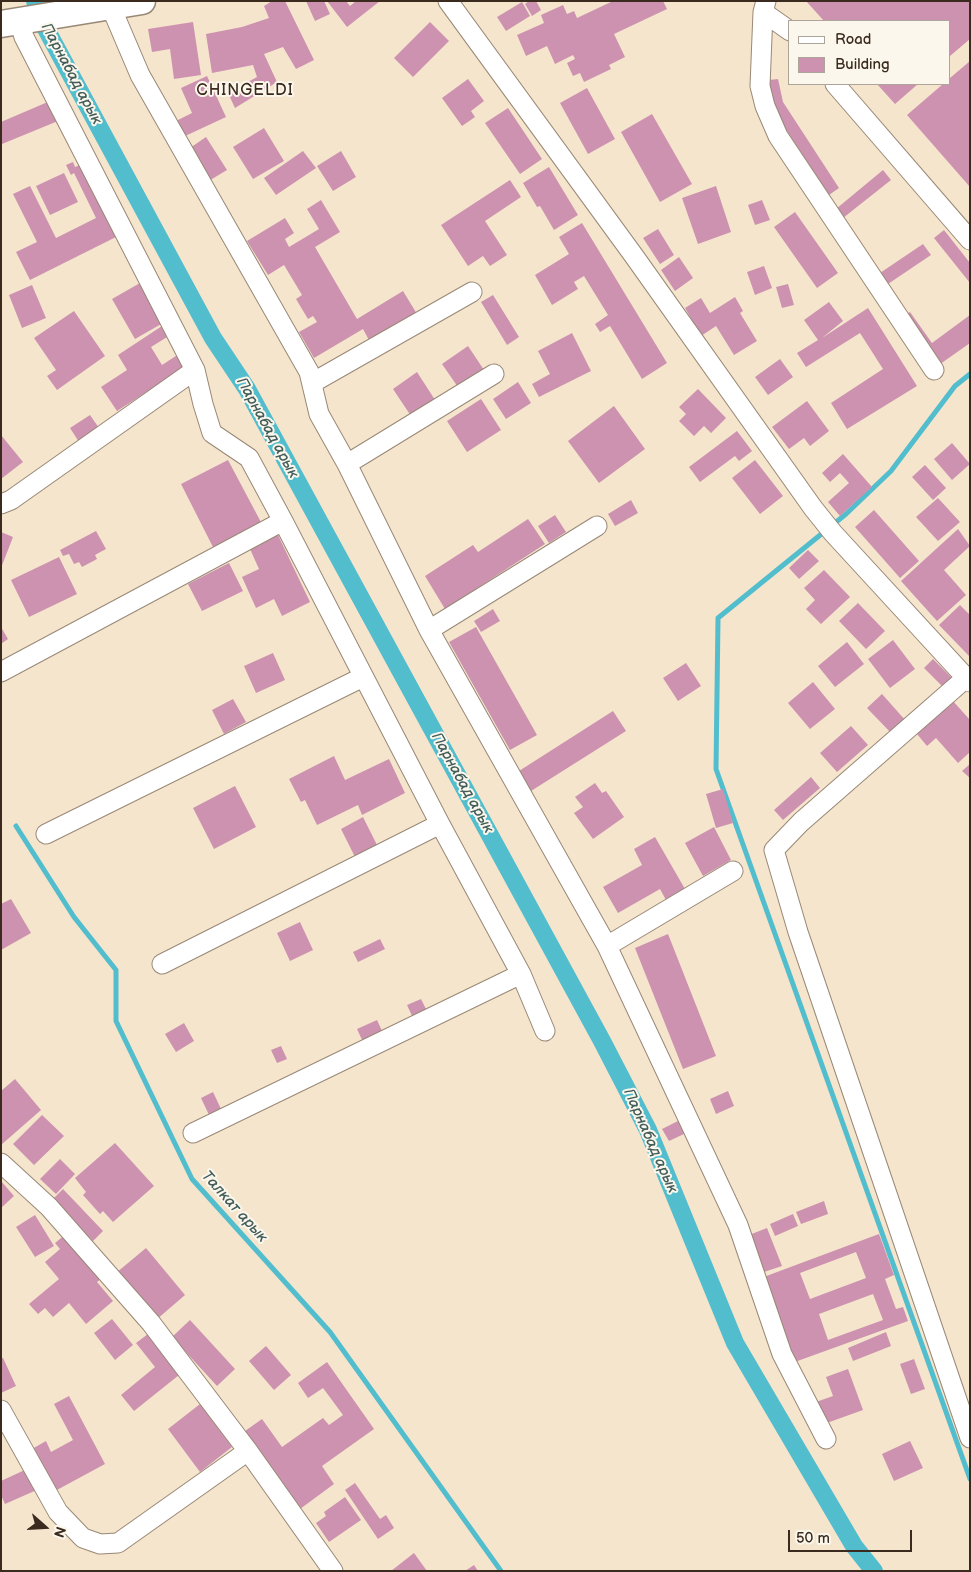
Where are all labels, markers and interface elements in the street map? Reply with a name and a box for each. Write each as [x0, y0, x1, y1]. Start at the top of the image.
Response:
water label: Парнабад арык [37, 20, 105, 128]
legend [788, 20, 951, 85]
text: Road [835, 30, 871, 49]
text: Building [835, 55, 890, 74]
district label: CHINGELDI [195, 81, 295, 101]
water label: Парнабад арык [232, 375, 302, 481]
water label: Парнабад арык [427, 730, 497, 836]
water label: Парнабад арык [619, 1086, 681, 1196]
water label: Талкат арык [197, 1167, 271, 1247]
north arrow [20, 1502, 70, 1552]
scale bar [791, 1520, 915, 1552]
text: N [50, 1524, 69, 1540]
text: 50 m [796, 1529, 830, 1548]

